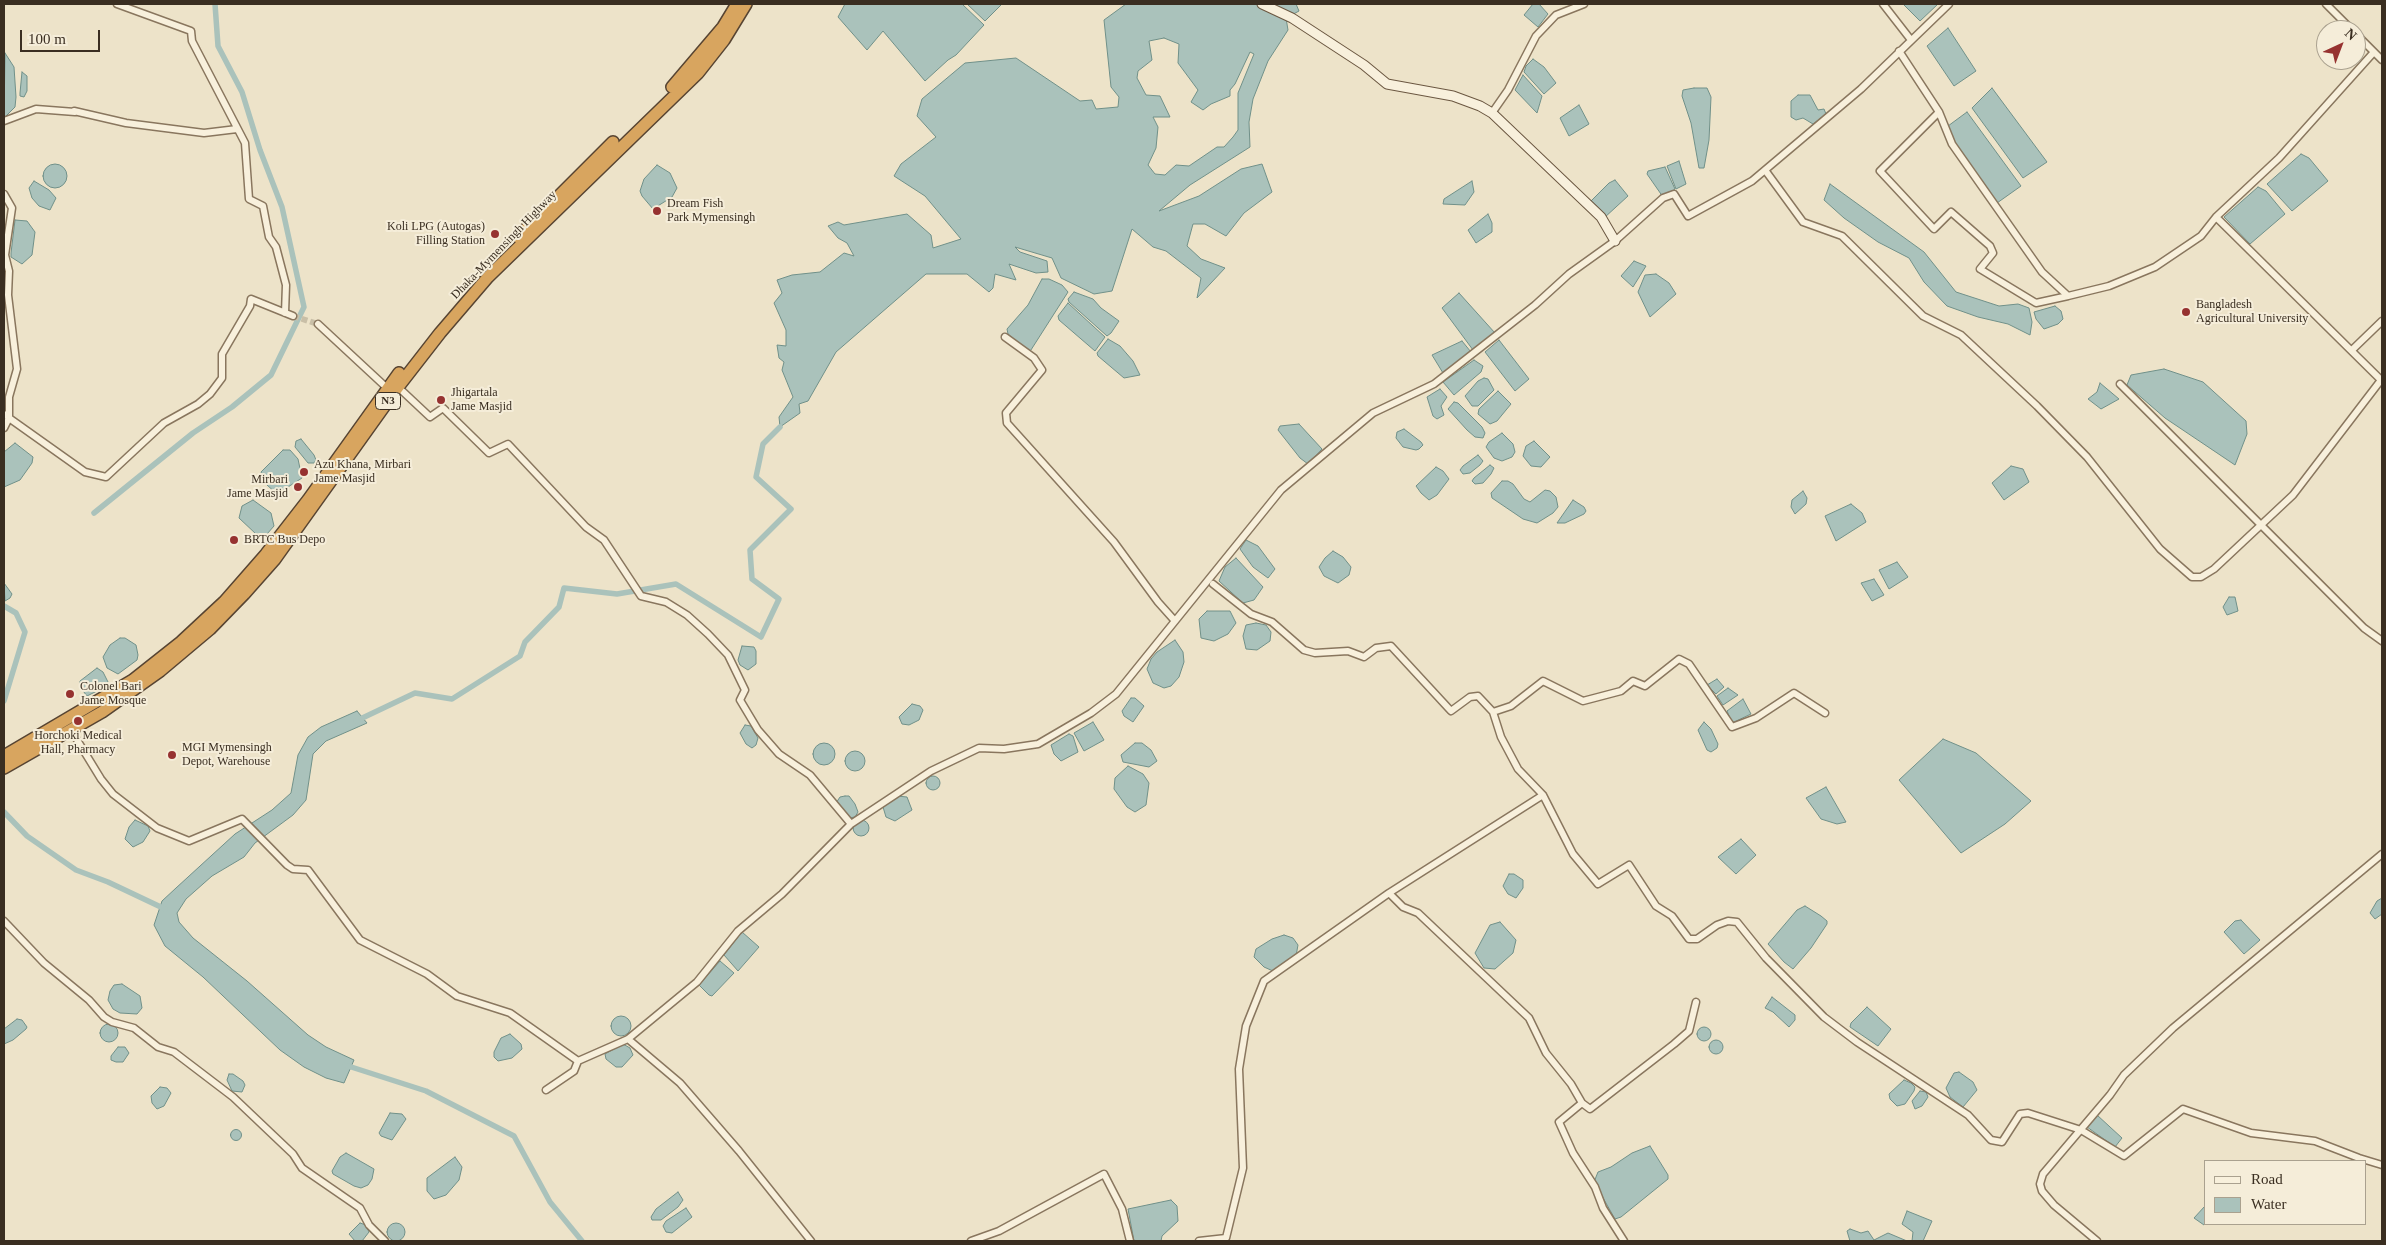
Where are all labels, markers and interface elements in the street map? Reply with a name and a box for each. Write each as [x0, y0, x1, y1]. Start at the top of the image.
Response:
scale bar [22, 20, 102, 52]
north arrow [2316, 20, 2366, 70]
text: N [2342, 25, 2360, 43]
text: 100 m [28, 31, 66, 47]
street label: Dhaka-Mymensingh Highway [448, 188, 560, 302]
place label: Dream Fish Park Mymensingh [667, 197, 755, 225]
marker: Dream Fish Park Mymensingh [651, 205, 663, 217]
place label: Koli LPG (Autogas) Filling Station [387, 220, 485, 248]
marker: Koli LPG (Autogas) Filling Station [489, 228, 501, 240]
place label: Bangladesh Agricultural University [2196, 298, 2308, 326]
marker: Bangladesh Agricultural University [2180, 306, 2192, 318]
place label: Jhigartala Jame Masjid [451, 386, 512, 414]
road number: N3 [376, 392, 400, 410]
marker: Jhigartala Jame Masjid [435, 394, 447, 406]
place label: Azu Khana, Mirbari Jame Masjid [314, 458, 411, 486]
marker: Azu Khana, Mirbari Jame Masjid [298, 466, 310, 478]
place label: Mirbari Jame Masjid [227, 473, 288, 501]
marker: Mirbari Jame Masjid [292, 481, 304, 493]
place label: BRTC Bus Depo [244, 533, 325, 547]
marker: BRTC Bus Depo [228, 534, 240, 546]
place label: Colonel Bari Jame Mosque [80, 680, 146, 708]
marker: Colonel Bari Jame Mosque [64, 688, 76, 700]
marker: Horchoki Medical Hall, Pharmacy [72, 715, 84, 727]
place label: Horchoki Medical Hall, Pharmacy [34, 729, 122, 757]
place label: MGI Mymensingh Depot, Warehouse [182, 741, 272, 769]
marker: MGI Mymensingh Depot, Warehouse [166, 749, 178, 761]
legend [2204, 1160, 2366, 1225]
text: Road [2251, 1171, 2283, 1187]
text: Water [2251, 1196, 2286, 1212]

